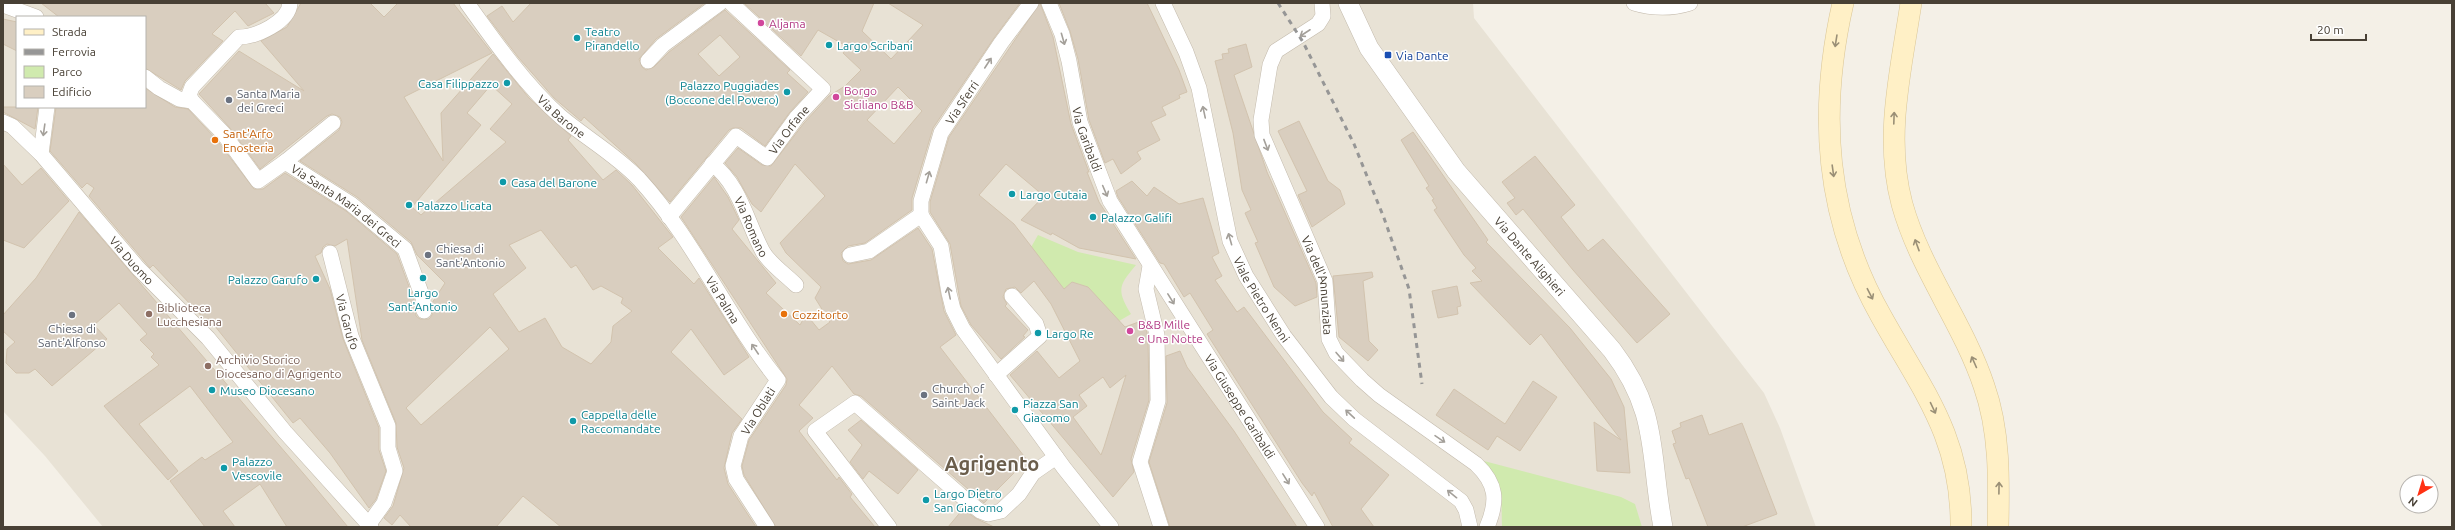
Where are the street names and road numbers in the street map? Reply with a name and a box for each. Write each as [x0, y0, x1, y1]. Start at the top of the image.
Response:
street label: Via Sferri [942, 78, 981, 126]
street label: Via Barone [535, 92, 588, 140]
street label: Via Orfane [766, 102, 811, 156]
street label: Via Garibaldi [1071, 106, 1105, 173]
street label: Via Santa Maria dei Greci [289, 161, 404, 250]
street label: Via Romano [733, 194, 771, 259]
street label: Via Dante Alighieri [1492, 214, 1568, 298]
street label: Via Duomo [107, 234, 157, 287]
street label: Via dell'Annunziata [1300, 234, 1335, 335]
street label: Viale Pietro Nenni [1232, 255, 1293, 344]
street label: Via Palma [704, 274, 743, 325]
street label: Via Garufo [334, 293, 362, 351]
street label: Via Giuseppe Garibaldi [1202, 352, 1278, 461]
street label: Via Oblati [738, 385, 778, 437]

